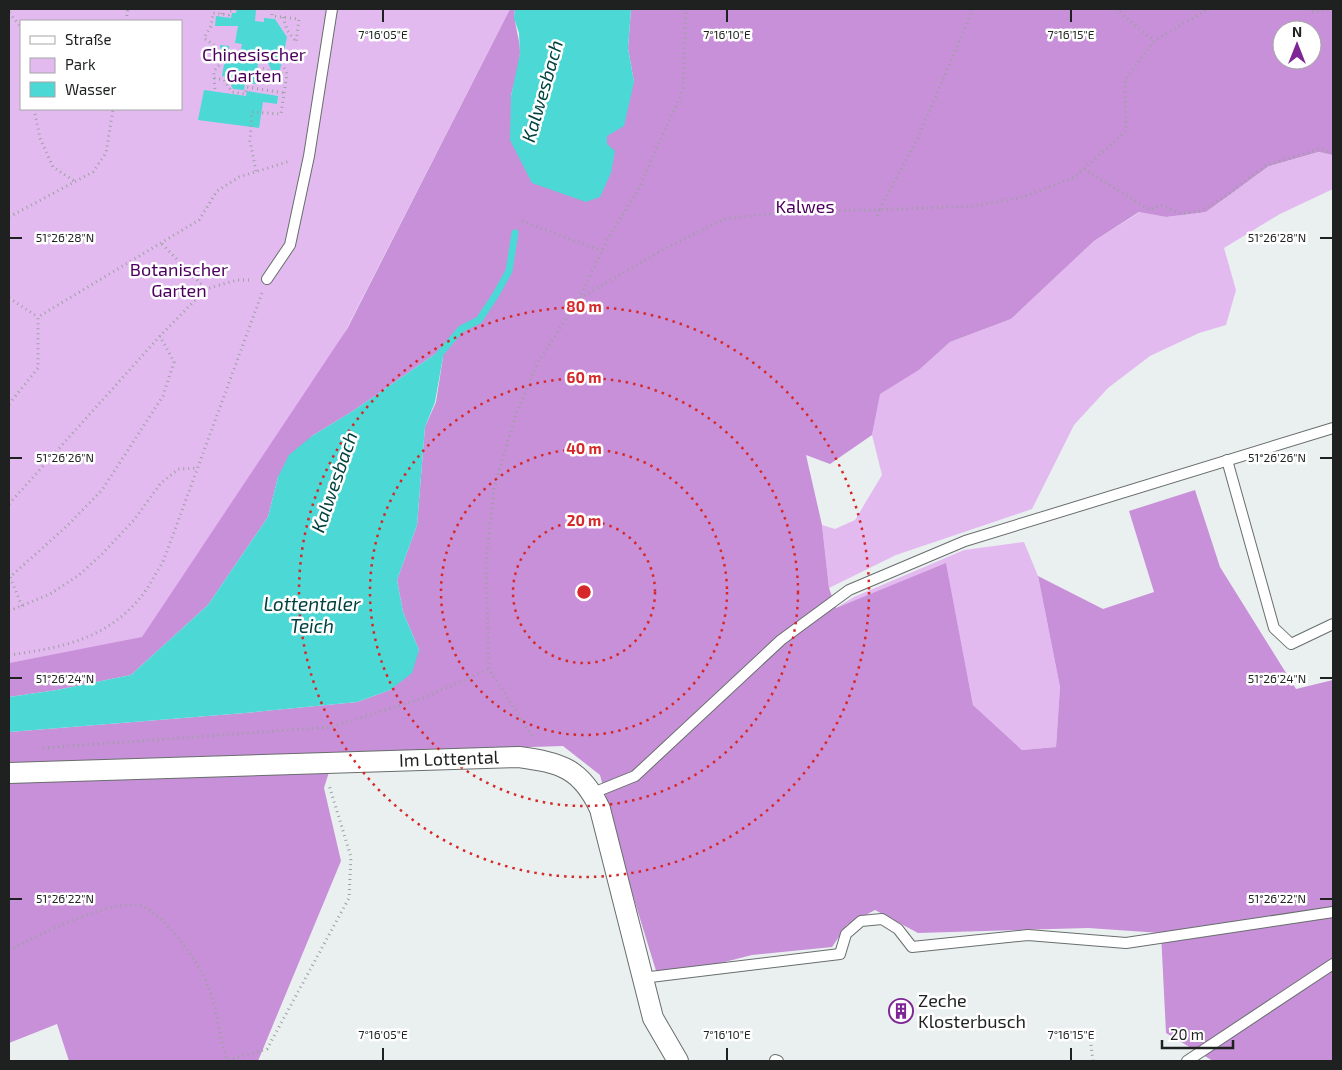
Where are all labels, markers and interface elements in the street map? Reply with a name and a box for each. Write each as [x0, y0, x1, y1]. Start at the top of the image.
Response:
legend [20, 20, 182, 110]
north arrow [1272, 20, 1322, 70]
text: N [1292, 23, 1302, 40]
text: 7°16'05"E [358, 27, 408, 41]
text: 7°16'10"E [703, 27, 751, 41]
text: 7°16'15"E [1048, 27, 1095, 41]
text: Straße [65, 30, 111, 48]
water label: Kalwesbach [516, 37, 567, 145]
park label: Chinesischer Garten [202, 43, 306, 86]
text: Park [65, 55, 96, 73]
text: Wasser [65, 80, 117, 98]
park label: Kalwes [775, 195, 835, 217]
text: 51°26'28"N [36, 230, 94, 244]
text: 51°26'28"N [1248, 230, 1306, 244]
park label: Botanischer Garten [130, 258, 228, 301]
text: 80 m [566, 297, 602, 315]
text: 60 m [567, 368, 601, 386]
water label: Kalwesbach [306, 428, 361, 535]
text: 40 m [566, 439, 602, 457]
text: 51°26'26"N [36, 450, 94, 464]
text: 51°26'26"N [1248, 450, 1306, 464]
text: 20 m [567, 511, 601, 529]
centre of rings [575, 583, 593, 601]
water label: Lottentaler Teich [263, 592, 361, 637]
text: 51°26'24"N [36, 671, 94, 685]
text: 51°26'24"N [1248, 671, 1306, 685]
street label: Im Lottental [399, 745, 500, 771]
text: 51°26'22"N [36, 891, 94, 905]
text: 51°26'22"N [1248, 891, 1306, 905]
place label: Zeche Klosterbusch [918, 989, 1026, 1032]
building icon: Zeche Klosterbusch [888, 998, 914, 1024]
scale bar [1162, 1018, 1233, 1050]
text: 20 m [1170, 1025, 1204, 1043]
text: 7°16'05"E [358, 1027, 408, 1041]
text: 7°16'10"E [703, 1027, 751, 1041]
text: 7°16'15"E [1048, 1027, 1095, 1041]

